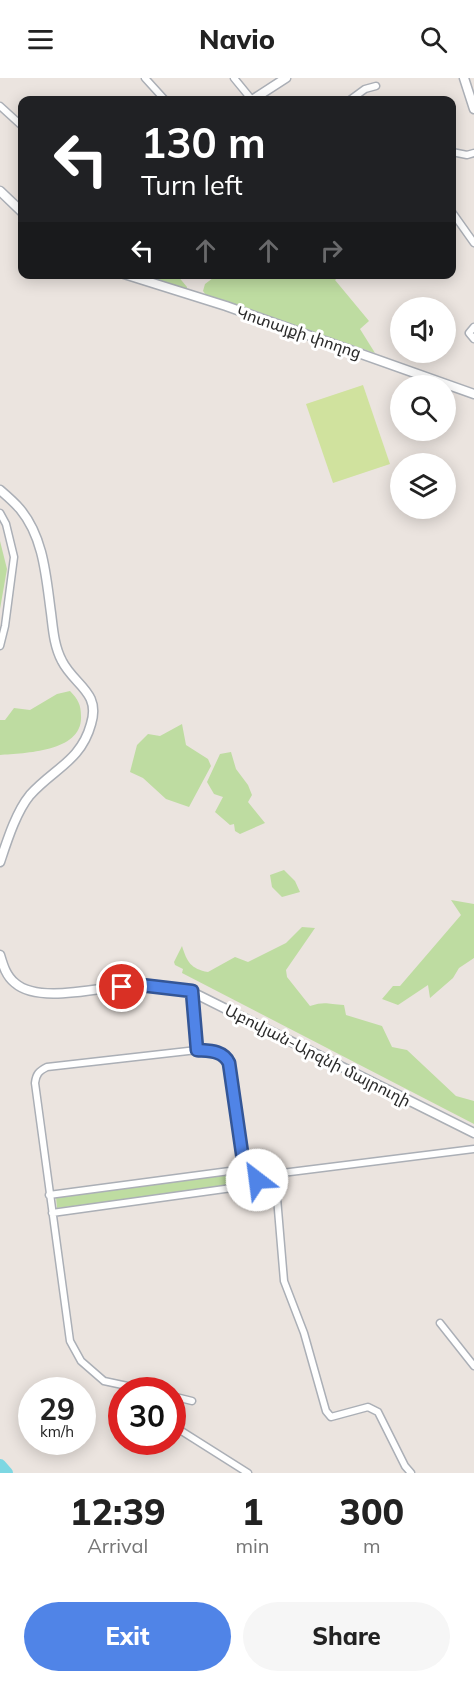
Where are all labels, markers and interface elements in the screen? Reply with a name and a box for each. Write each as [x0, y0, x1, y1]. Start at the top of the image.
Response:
text: Navio [199, 22, 275, 56]
icon: menu [24, 23, 57, 56]
icon: search [417, 23, 450, 56]
text: 130 m [141, 116, 266, 169]
icon: left [42, 120, 120, 198]
text: Turn left [141, 168, 243, 202]
icon: left [126, 234, 159, 267]
icon: ahead [189, 234, 222, 267]
icon: ahead [252, 234, 285, 267]
icon: right [315, 234, 348, 267]
map controls [390, 297, 456, 519]
button: sound [390, 297, 456, 363]
street label: Կոտայքի փողոց [234, 301, 364, 363]
button: search [390, 375, 456, 441]
button: layers [390, 453, 456, 519]
pin [96, 961, 147, 1012]
icon: arrive [105, 970, 138, 1003]
street label: Աբովյան-Արզնի մայրուղի [222, 999, 414, 1111]
position arrow [225, 1148, 289, 1212]
speed limit sign: 30 [108, 1377, 186, 1455]
text: 29 [39, 1390, 75, 1428]
text: km/h [40, 1422, 74, 1441]
text: 12:39 [70, 1489, 166, 1534]
text: 1 [242, 1489, 263, 1534]
text: 300 [339, 1489, 404, 1534]
text: Arrival [87, 1533, 148, 1558]
text: min [235, 1533, 270, 1558]
text: m [363, 1533, 381, 1558]
button: Exit [24, 1602, 231, 1671]
button: Share [243, 1602, 450, 1671]

